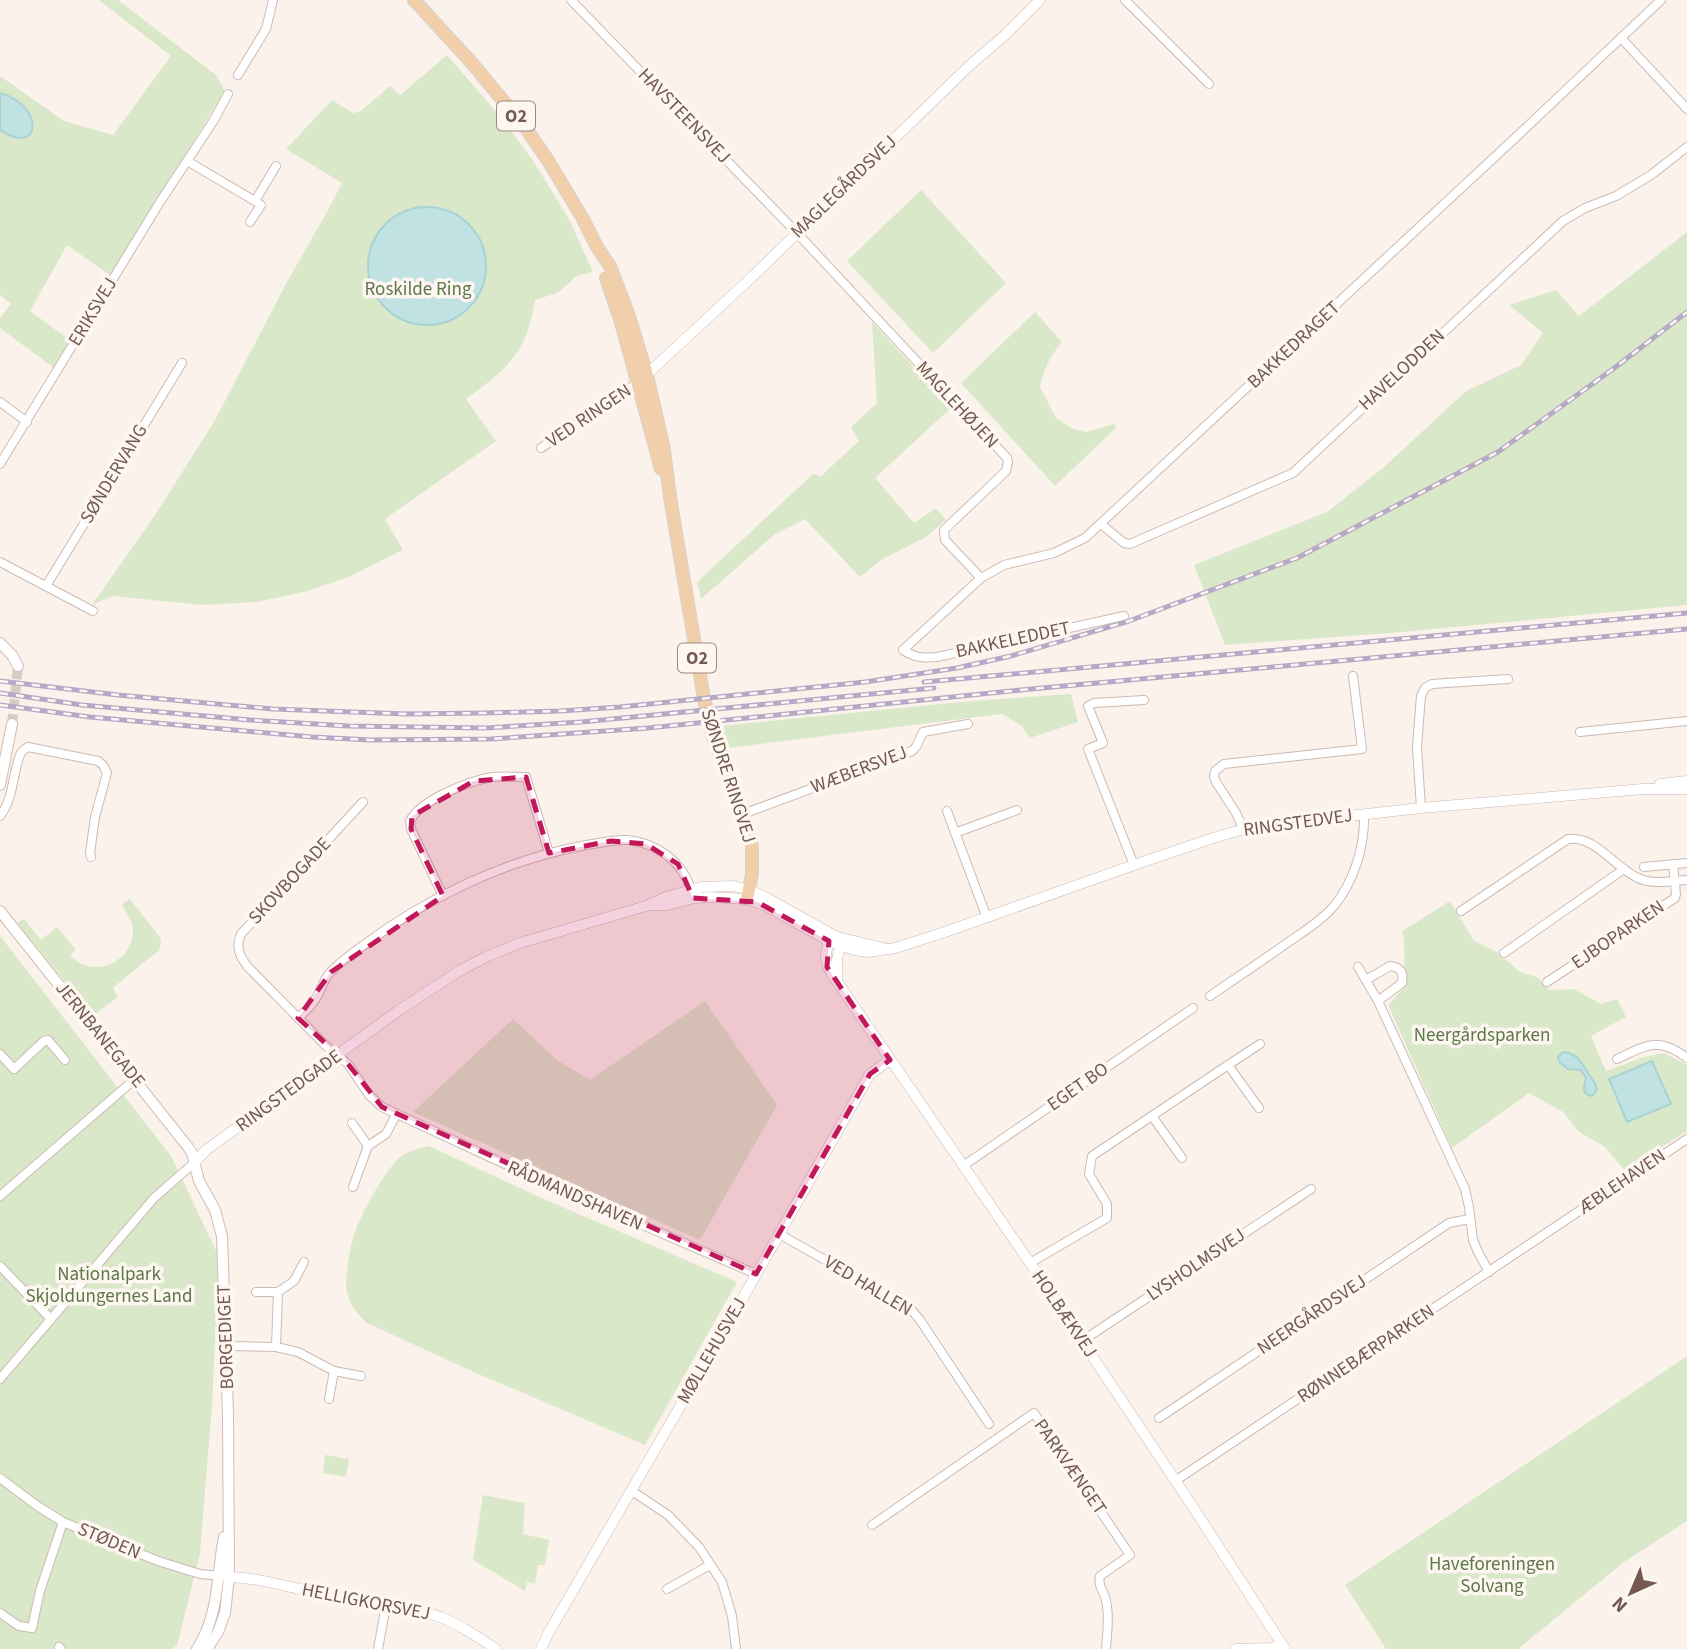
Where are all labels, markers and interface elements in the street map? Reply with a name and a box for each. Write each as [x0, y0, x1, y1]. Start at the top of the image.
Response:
street label: HAVSTEENSVEJ [631, 62, 737, 170]
road number: O2 [497, 102, 535, 131]
street label: MAGLEGÅRDSVEJ [785, 129, 903, 245]
street label: ERIKSVEJ [62, 273, 124, 351]
park label: Roskilde Ring [365, 276, 472, 303]
street label: BAKKEDRAGET [1242, 295, 1346, 395]
street label: HAVELODDEN [1353, 323, 1451, 417]
street label: MAGLEHØJEN [909, 355, 1005, 455]
street label: VED RINGEN [541, 378, 637, 454]
street label: SØNDERVANG [74, 419, 154, 529]
street label: BAKKELEDDET [953, 615, 1073, 665]
road number: O2 [678, 644, 716, 672]
street label: SØNDRE RINGVEJ [694, 705, 762, 847]
street label: WÆBERSVEJ [807, 739, 911, 801]
street label: RINGSTEDVEJ [1242, 802, 1354, 844]
street label: SKOVBOGADE [242, 831, 338, 931]
street label: EJBOPARKEN [1566, 894, 1670, 976]
street label: JERNBANEGADE [49, 976, 151, 1094]
park label: Neergårdsparken [1414, 1022, 1550, 1049]
street label: RINGSTEDGADE [230, 1043, 348, 1139]
street label: EGET BO [1042, 1056, 1114, 1118]
street label: ÆBLEHAVEN [1573, 1143, 1671, 1221]
street label: RÅDMANDSHAVEN [503, 1154, 647, 1238]
street label: LYSHOLMSVEJ [1141, 1222, 1251, 1308]
street label: VED HALLEN [819, 1249, 917, 1323]
park label: Nationalpark Skjoldungernes Land [25, 1261, 193, 1310]
street label: HOLBÆKVEJ [1025, 1265, 1103, 1363]
street label: NEERGÅRDSVEJ [1252, 1268, 1372, 1362]
street label: BORGEDIGET [211, 1284, 241, 1390]
street label: MØLLEHUSVEJ [671, 1293, 753, 1409]
street label: RØNNEBÆRPARKEN [1292, 1298, 1440, 1410]
street label: PARKVÆNGET [1027, 1414, 1113, 1520]
street label: STØDEN [73, 1516, 145, 1566]
park label: Haveforeningen Solvang [1429, 1551, 1555, 1600]
north arrow [1596, 1558, 1666, 1628]
street label: HELLIGKORSVEJ [299, 1576, 433, 1628]
text: N [1606, 1590, 1634, 1618]

